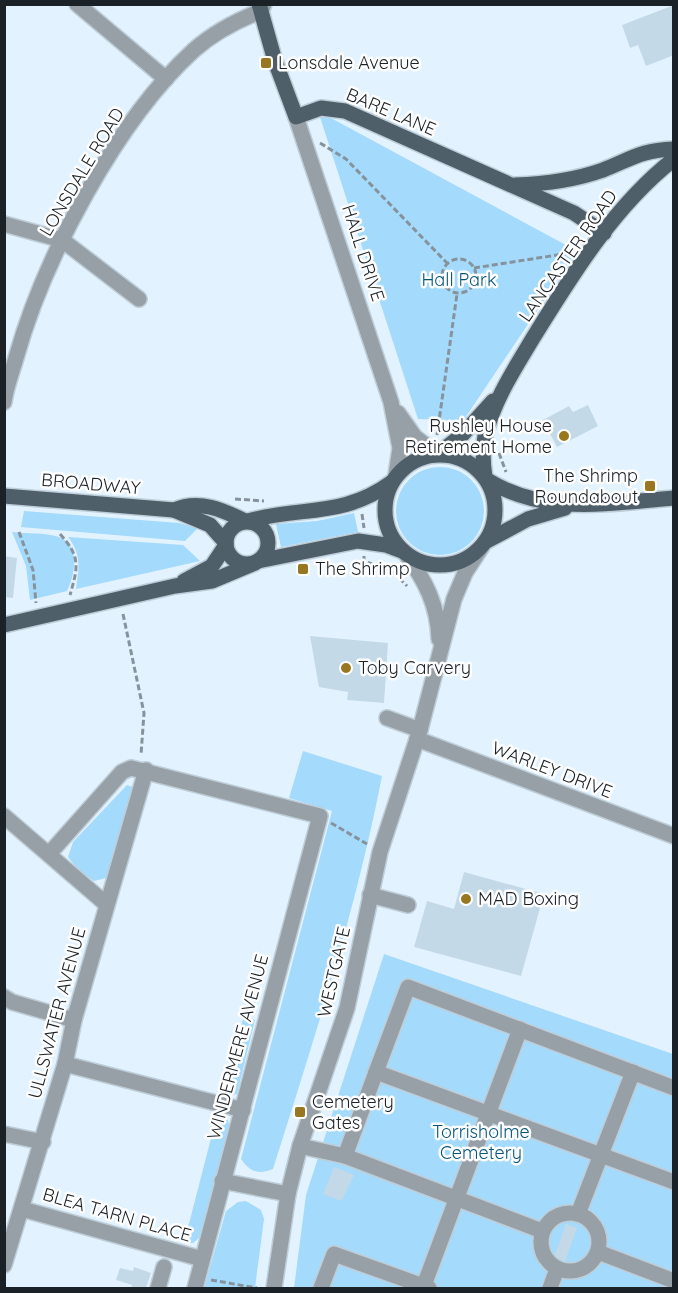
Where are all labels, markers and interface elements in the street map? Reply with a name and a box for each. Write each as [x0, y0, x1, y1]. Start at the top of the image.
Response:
place label: Lonsdale Avenue [278, 51, 420, 74]
marker: Lonsdale Avenue [259, 56, 273, 70]
street label: BARE LANE [343, 82, 439, 141]
street label: LONSDALE ROAD [34, 103, 129, 240]
street label: LANCASTER ROAD [513, 185, 622, 326]
street label: HALL DRIVE [337, 202, 390, 304]
park label: Hall Park [421, 268, 497, 291]
place label: Rushley House Retirement Home [405, 414, 552, 458]
marker: Rushley House Retirement Home [557, 429, 571, 443]
place label: The Shrimp Roundabout [535, 464, 638, 508]
street label: BROADWAY [40, 468, 142, 499]
marker: The Shrimp Roundabout [643, 479, 657, 493]
place label: The Shrimp [315, 557, 410, 580]
marker: The Shrimp [296, 562, 310, 576]
place label: Toby Carvery [358, 656, 471, 679]
marker: Toby Carvery [339, 661, 353, 675]
street label: WARLEY DRIVE [489, 736, 616, 803]
place label: MAD Boxing [478, 887, 579, 910]
marker: MAD Boxing [459, 892, 473, 906]
street label: WESTGATE [312, 924, 355, 1020]
street label: ULLSWATER AVENUE [23, 925, 90, 1101]
street label: WINDERMERE AVENUE [202, 952, 273, 1142]
place label: Cemetery Gates [312, 1090, 394, 1134]
marker: Cemetery Gates [293, 1105, 307, 1119]
park label: Torrisholme Cemetery [432, 1120, 530, 1164]
street label: BLEA TARN PLACE [40, 1182, 194, 1247]

